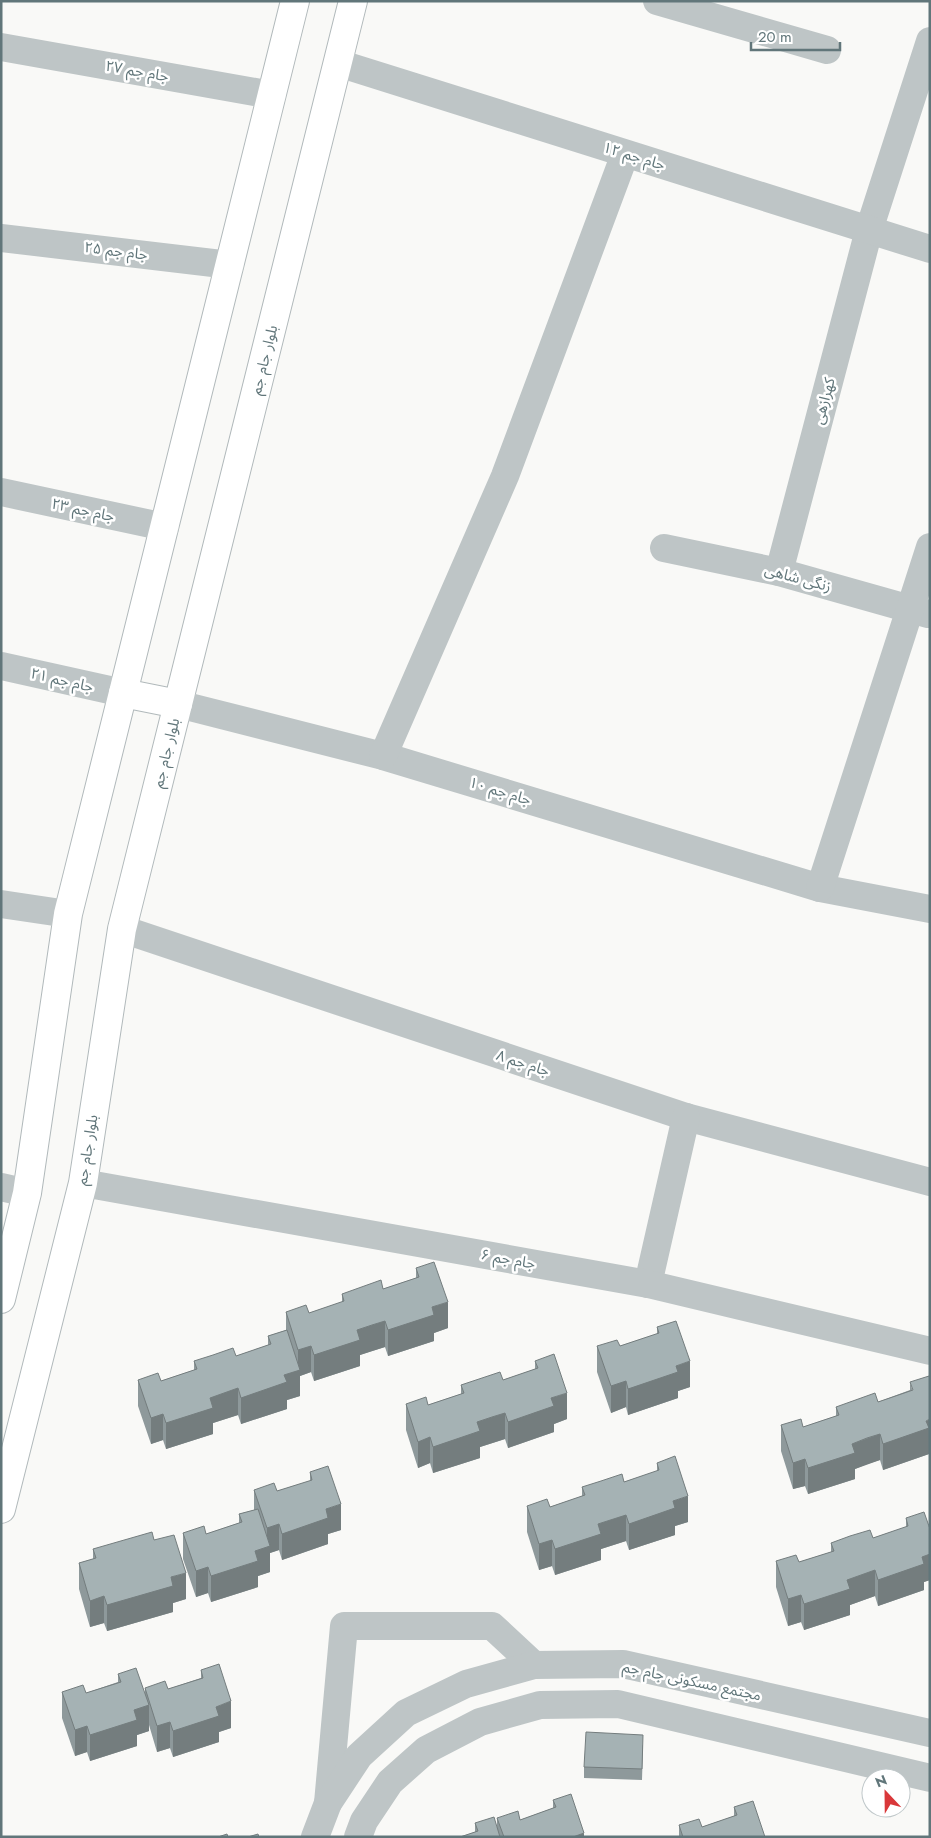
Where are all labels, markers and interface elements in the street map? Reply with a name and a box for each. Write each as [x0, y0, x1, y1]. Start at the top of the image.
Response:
scale bar [751, 20, 840, 52]
text: 20 m [758, 26, 792, 48]
street label: جام جم ۲۷ [104, 55, 171, 87]
street label: جام جم ۱۲ [600, 136, 668, 176]
street label: جام جم ۲۵ [83, 236, 149, 266]
street label: بلوار جام جم [245, 323, 283, 397]
street label: کهرازهی [807, 374, 841, 427]
street label: جام جم ۲۳ [49, 493, 117, 527]
street label: زنگی شاهی [762, 559, 834, 597]
street label: جام جم ۲۱ [28, 662, 96, 698]
street label: بلوار جام جم [147, 716, 185, 790]
street label: جام جم ۱۰ [466, 771, 534, 811]
street label: جام جم ۸ [493, 1044, 553, 1082]
street label: بلوار جام جم [71, 1113, 103, 1187]
street label: جام جم ۶ [479, 1243, 537, 1275]
street label: مجتمع مسکونی جام جم [620, 1656, 763, 1707]
north arrow [861, 1768, 911, 1818]
text: N [872, 1770, 890, 1792]

